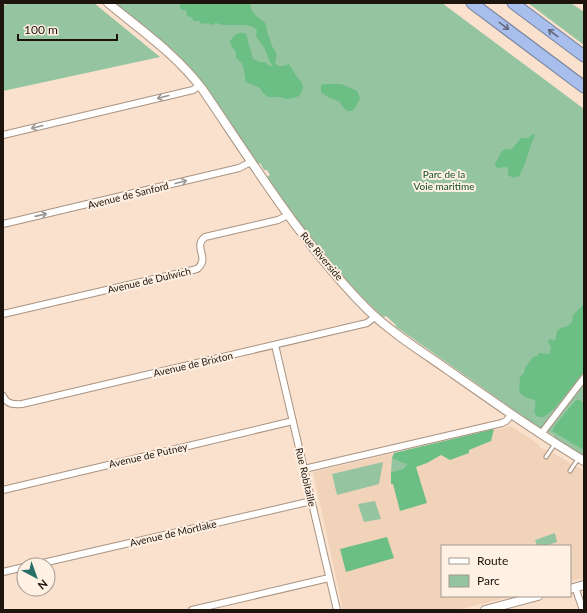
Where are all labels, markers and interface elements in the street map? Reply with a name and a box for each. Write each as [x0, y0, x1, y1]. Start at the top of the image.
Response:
scale bar [18, 16, 117, 42]
text: 100 m [24, 22, 58, 37]
one-way arrow [498, 22, 509, 31]
one-way arrow [547, 29, 558, 37]
one-way arrow [157, 93, 170, 101]
one-way arrow [31, 124, 44, 132]
park label: Parc de la Voie maritime [414, 168, 474, 192]
one-way arrow [174, 177, 187, 185]
street label: Avenue de Sanford [86, 179, 170, 211]
one-way arrow [34, 211, 47, 219]
street label: Rue Riverside [298, 229, 346, 283]
street label: Avenue de Dulwich [106, 265, 192, 295]
street label: Avenue de Brixton [152, 349, 234, 379]
street label: Avenue de Putney [108, 440, 189, 470]
street label: Rue Robitaille [293, 446, 319, 508]
street label: Avenue de Mortlake [129, 517, 217, 549]
legend [441, 545, 571, 597]
text: Route [477, 553, 508, 568]
north arrow [16, 557, 56, 597]
text: Parc [477, 573, 500, 588]
text: N [35, 577, 50, 593]

